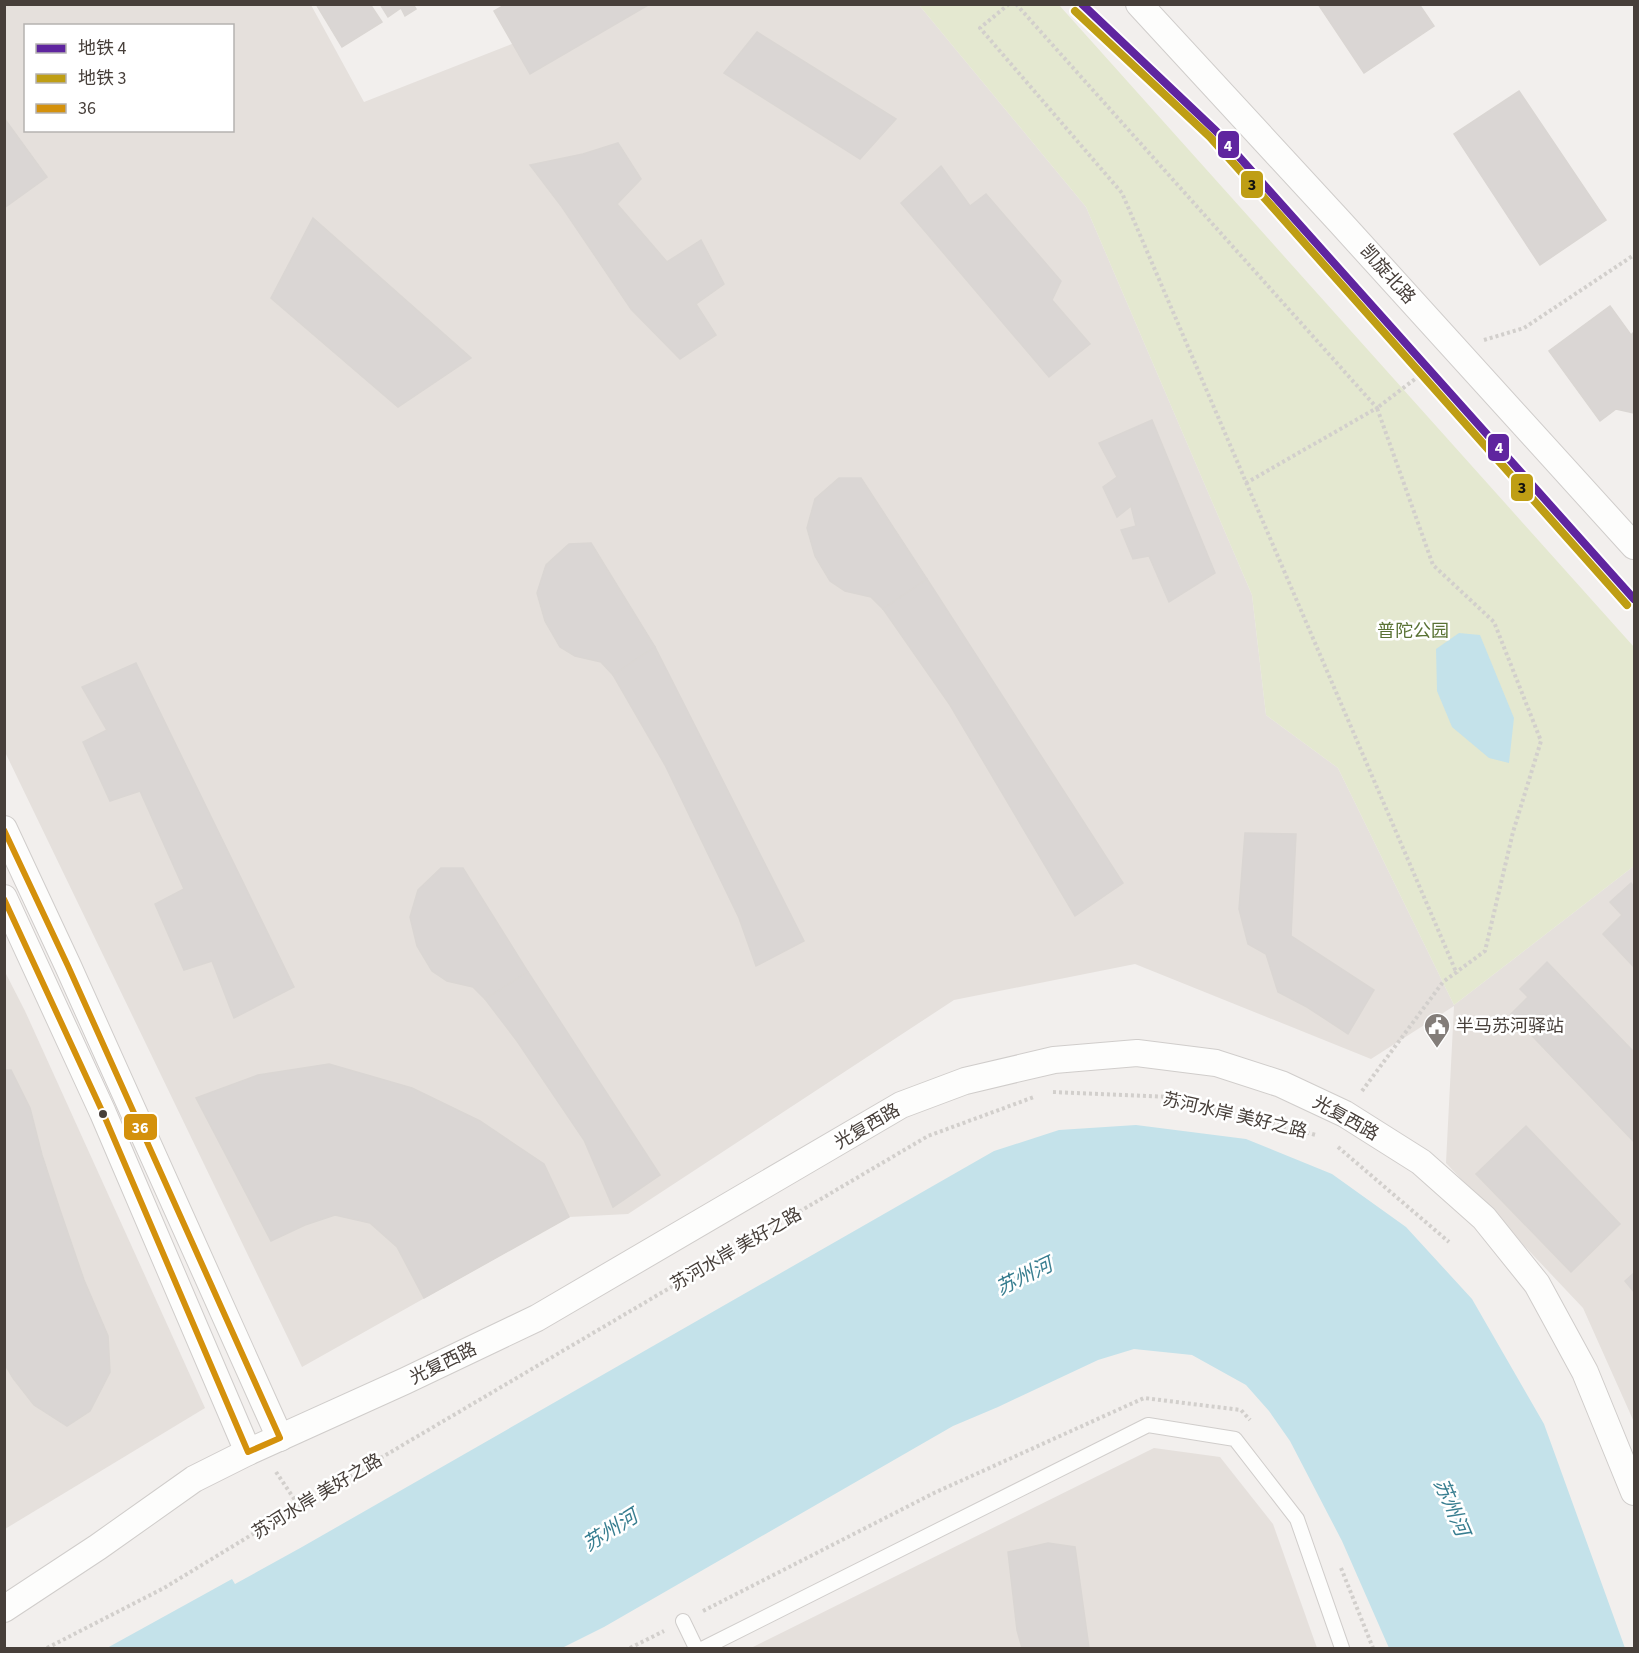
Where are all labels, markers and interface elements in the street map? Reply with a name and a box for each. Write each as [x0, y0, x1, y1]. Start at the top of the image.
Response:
legend [24, 24, 234, 132]
text: 地铁 4 [78, 36, 127, 61]
text: 地铁 3 [78, 66, 127, 91]
text: 36 [78, 96, 96, 121]
line badge: 4 [1217, 130, 1240, 159]
text: 4 [1224, 135, 1233, 157]
line badge: 3 [1240, 170, 1264, 199]
text: 3 [1248, 174, 1256, 196]
street label: 凯旋北路 [1354, 239, 1421, 309]
line badge: 4 [1487, 433, 1510, 462]
text: 4 [1495, 437, 1504, 459]
line badge: 3 [1510, 473, 1534, 502]
text: 3 [1518, 477, 1526, 499]
park label: 普陀公园 [1377, 619, 1449, 644]
public building icon: 半马苏河驿站 [1422, 1011, 1452, 1049]
place label: 半马苏河驿站 [1456, 1014, 1564, 1039]
street label: 苏河水岸 美好之路 [1160, 1087, 1310, 1144]
street label: 光复西路 [1308, 1090, 1383, 1147]
street label: 光复西路 [830, 1098, 905, 1155]
unlabelled marker [97, 1108, 109, 1120]
line badge: 36 [123, 1113, 158, 1141]
text: 36 [132, 1117, 148, 1139]
street label: 苏河水岸 美好之路 [666, 1202, 806, 1297]
water label: 苏州河 [991, 1249, 1061, 1303]
street label: 光复西路 [405, 1336, 481, 1390]
street label: 苏河水岸 美好之路 [248, 1448, 387, 1545]
water label: 苏州河 [1426, 1474, 1477, 1544]
water label: 苏州河 [578, 1501, 647, 1559]

